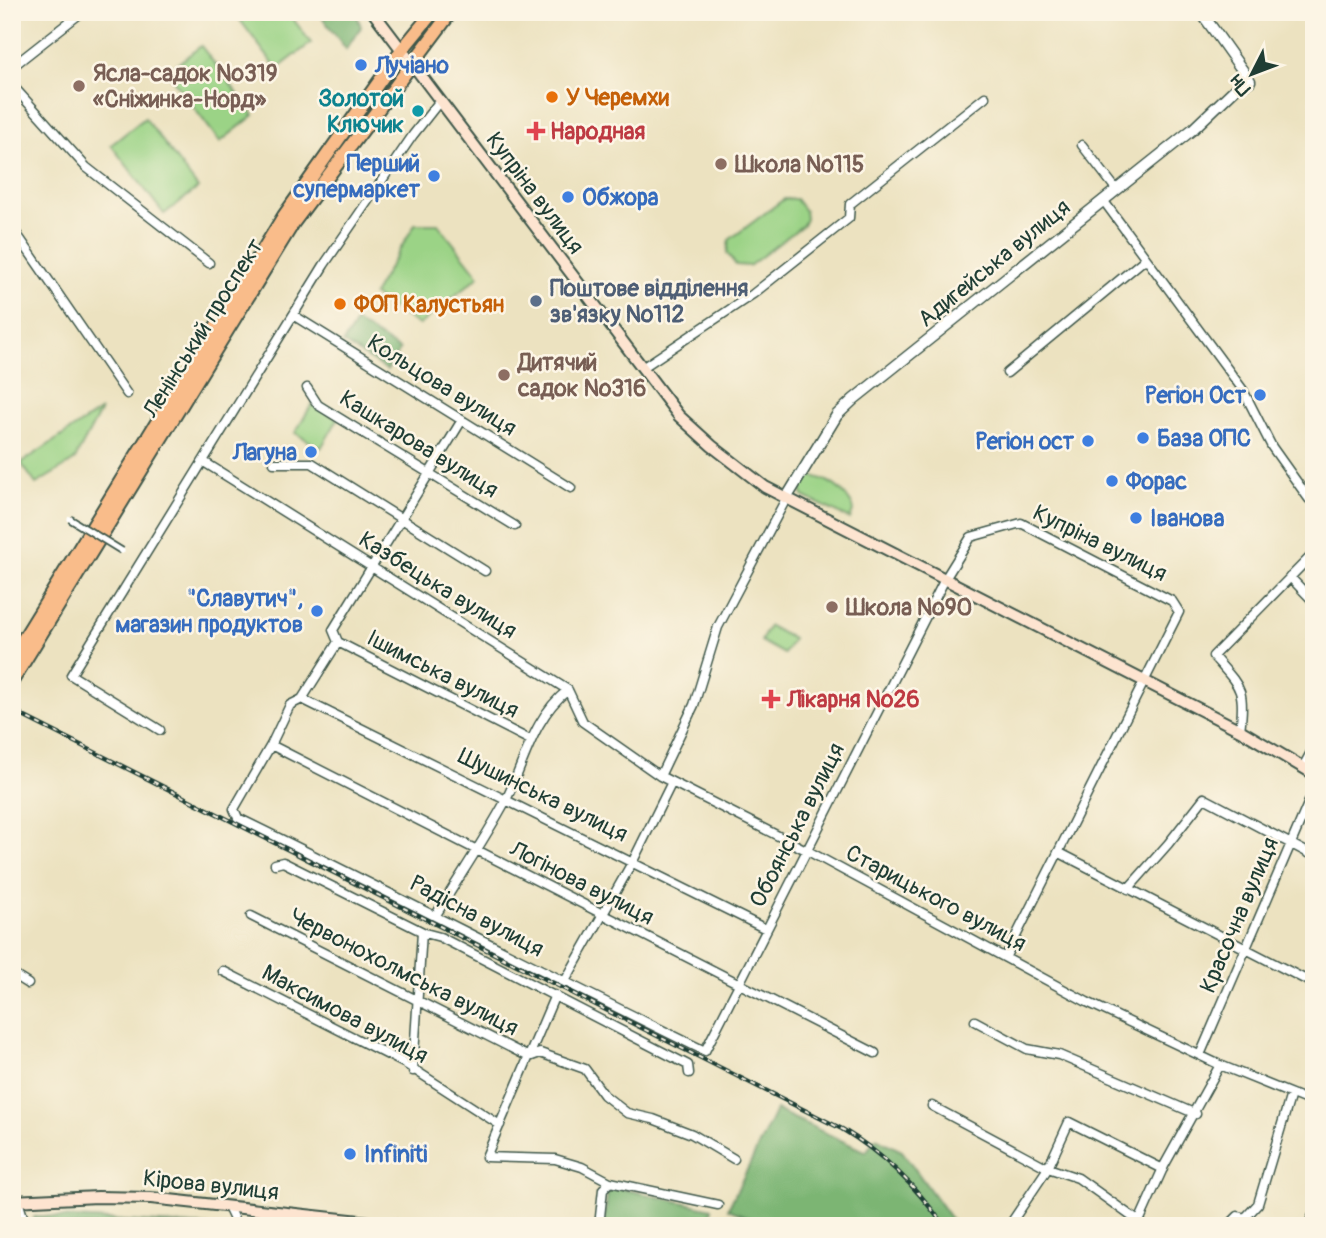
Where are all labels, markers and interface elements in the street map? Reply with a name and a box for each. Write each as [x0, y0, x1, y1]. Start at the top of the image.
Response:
north arrow [1218, 38, 1288, 108]
place label: Лучіано [374, 51, 450, 80]
marker: Лучіано [353, 57, 369, 73]
place label: Ясла-садок №319 «Сніжинка-Норд» [93, 59, 278, 114]
text: Пн [1224, 69, 1256, 100]
marker: Ясла-садок №319 «Сніжинка-Норд» [71, 78, 87, 94]
place label: У Черемхи [566, 83, 670, 112]
place label: Золотой Ключик [318, 84, 404, 139]
marker: У Черемхи [544, 89, 560, 105]
marker: Золотой Ключик [410, 103, 426, 119]
place label: Народная [550, 117, 645, 146]
marker: Народная [528, 123, 544, 139]
street label: Купріна вулиця [480, 126, 590, 260]
place label: Перший супермаркет [292, 149, 420, 204]
place label: Школа №115 [734, 150, 864, 179]
marker: Школа №115 [713, 156, 729, 172]
marker: Перший супермаркет [426, 168, 442, 184]
place label: Обжора [582, 183, 659, 212]
marker: Обжора [560, 189, 576, 205]
street label: Адигейська вулиця [912, 193, 1076, 333]
street label: Ленінський проспект [136, 233, 270, 424]
place label: Поштове відділення зв'язку №112 [550, 274, 748, 329]
place label: ФОП Калустьян [353, 290, 504, 319]
marker: Поштове відділення зв'язку №112 [528, 293, 544, 309]
marker: ФОП Калустьян [332, 296, 348, 312]
street label: Кольцова вулиця [362, 327, 522, 443]
place label: Дитячий садок №316 [516, 348, 647, 403]
marker: Дитячий садок №316 [496, 367, 512, 383]
place label: Регіон Ост [1145, 381, 1246, 410]
street label: Кашкарова вулиця [334, 384, 504, 504]
marker: Регіон Ост [1252, 387, 1268, 403]
place label: База ОПС [1157, 424, 1251, 453]
place label: Регіон ост [975, 427, 1074, 456]
marker: База ОПС [1135, 430, 1151, 446]
marker: Регіон ост [1080, 433, 1096, 449]
place label: Лагуна [232, 438, 297, 467]
marker: Лагуна [303, 444, 319, 460]
place label: Форас [1125, 467, 1187, 496]
marker: Форас [1104, 473, 1120, 489]
street label: Купріна вулиця [1028, 498, 1172, 588]
place label: Іванова [1150, 504, 1225, 533]
marker: Іванова [1128, 510, 1144, 526]
street label: Казбецька вулиця [354, 525, 522, 645]
place label: "Славутич", магазин продуктов [115, 584, 303, 639]
place label: Школа №90 [845, 593, 972, 622]
marker: Школа №90 [824, 599, 840, 615]
marker: "Славутич", магазин продуктов [309, 603, 325, 619]
street label: Ішимська вулиця [362, 623, 524, 725]
place label: Лікарня №26 [786, 685, 920, 714]
marker: Лікарня №26 [761, 689, 781, 709]
street label: Обоянська вулиця [743, 738, 851, 912]
street label: Шушинська вулиця [453, 741, 633, 849]
street label: Красочна вулиця [1193, 833, 1285, 997]
street label: Логінова вулиця [504, 834, 659, 932]
street label: Старицького вулиця [841, 838, 1031, 958]
street label: Радісна вулиця [405, 869, 549, 963]
street label: Червонохолмська вулиця [285, 902, 523, 1042]
street label: Максимова вулиця [257, 958, 433, 1070]
place label: Infiniti [364, 1140, 427, 1169]
marker: Infiniti [342, 1146, 358, 1162]
street label: Кірова вулиця [142, 1163, 280, 1207]

